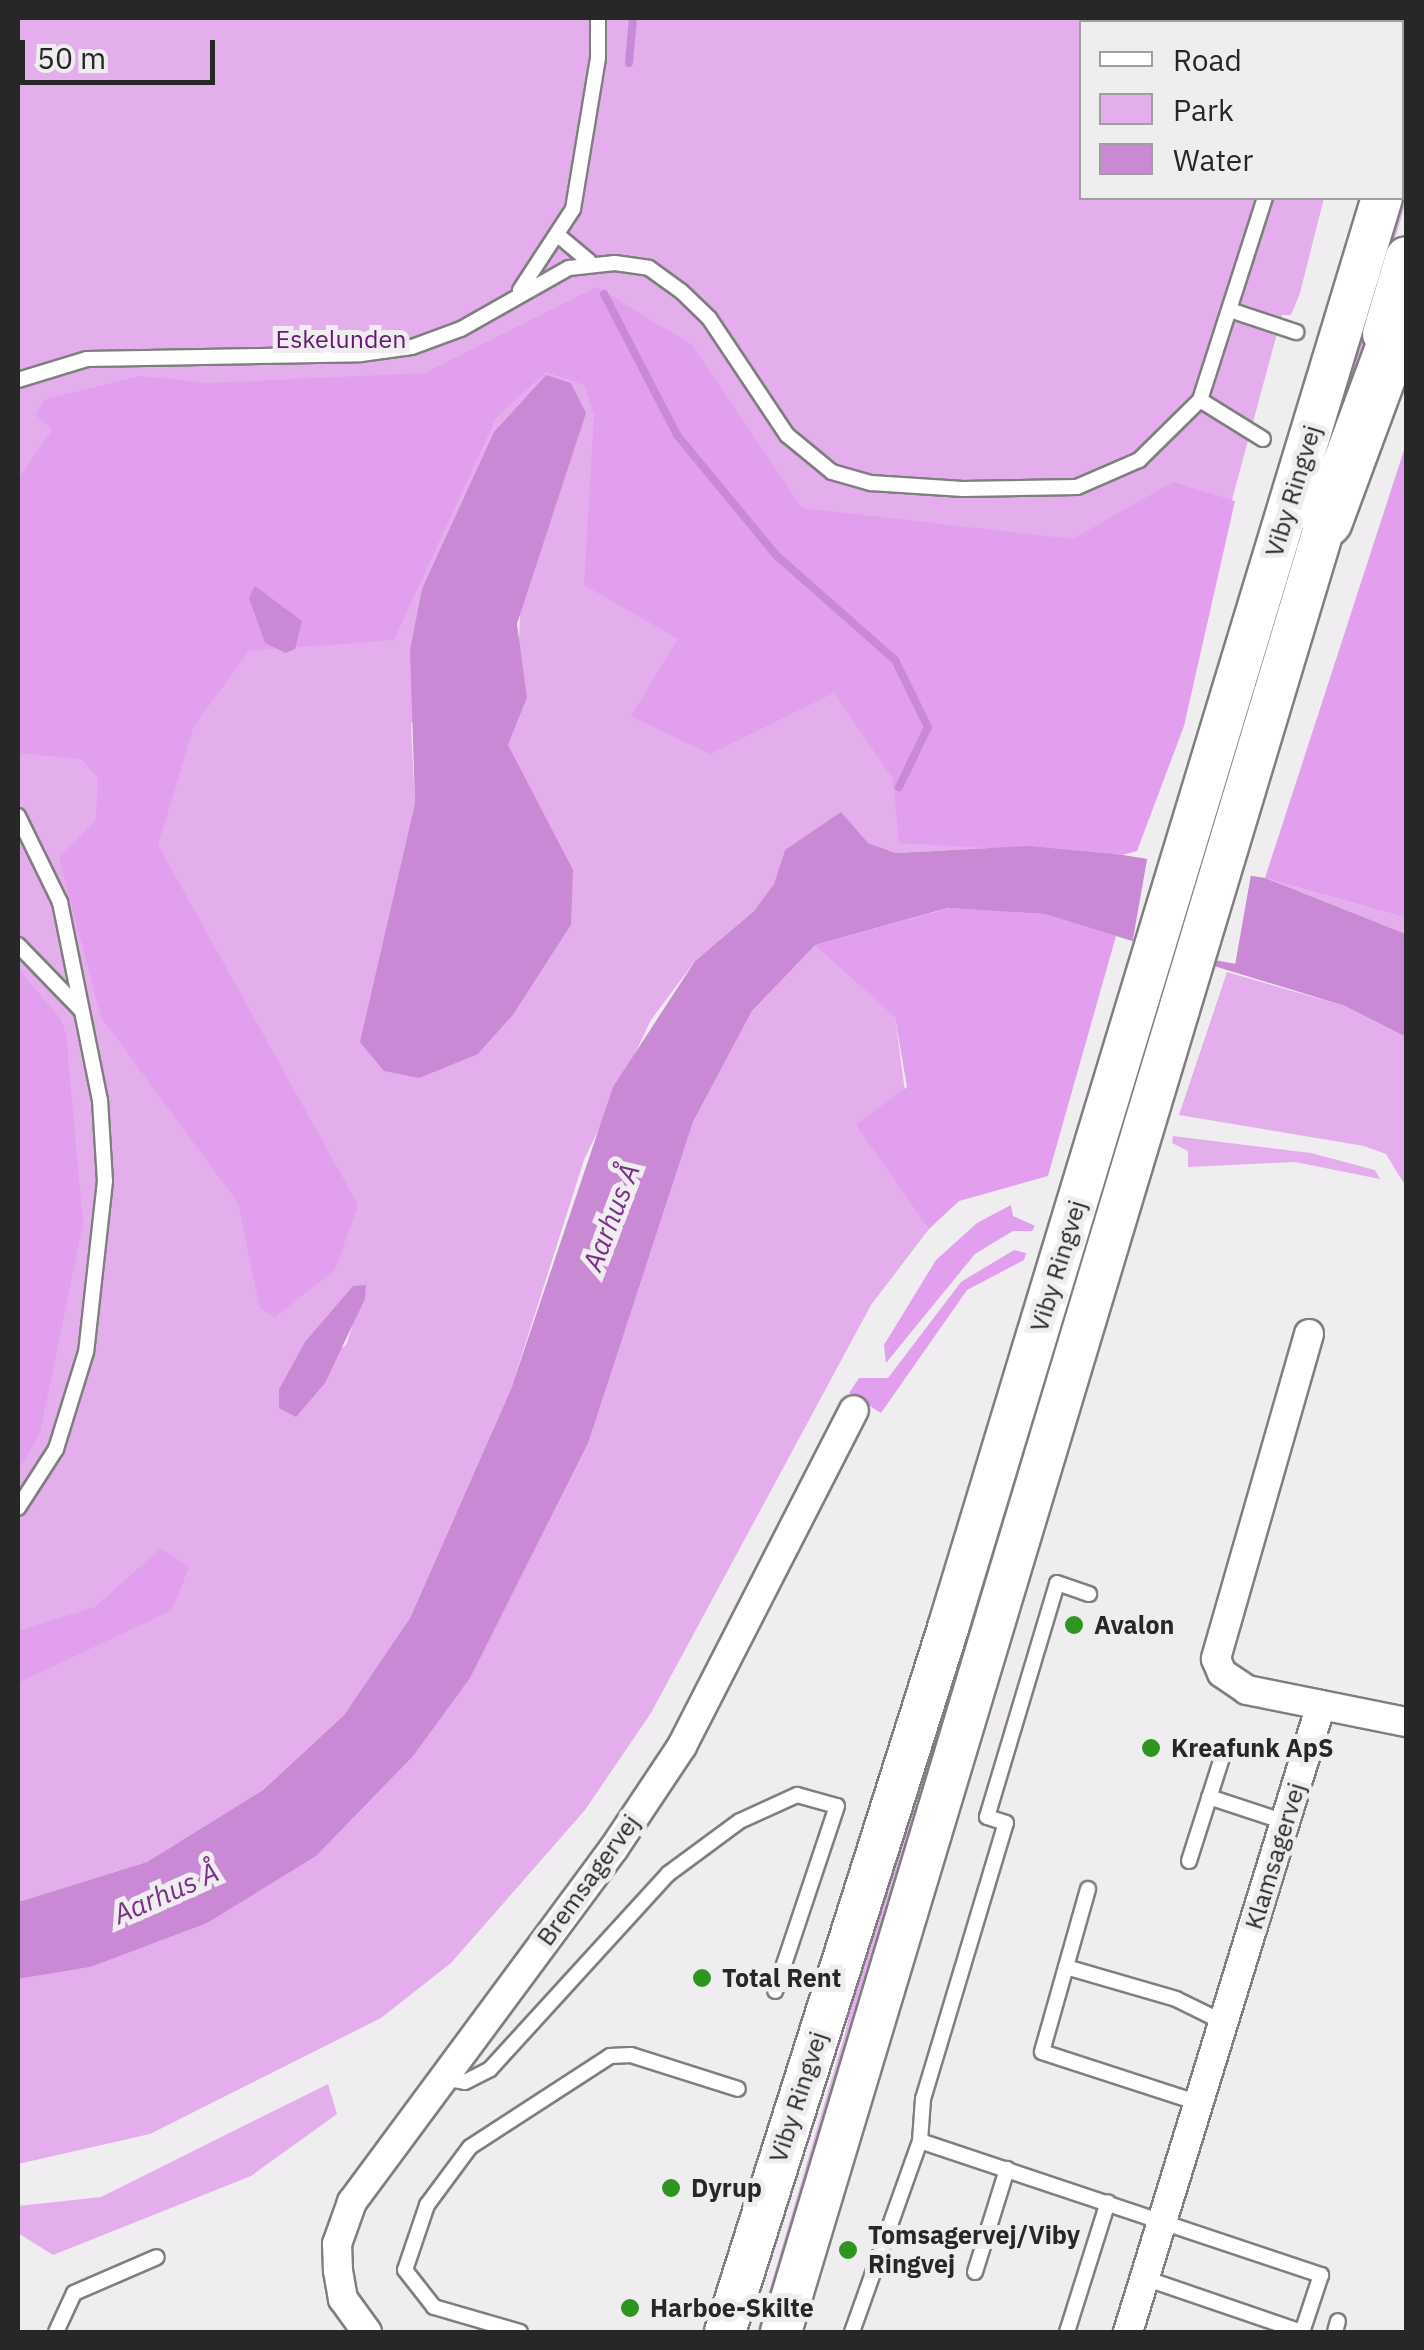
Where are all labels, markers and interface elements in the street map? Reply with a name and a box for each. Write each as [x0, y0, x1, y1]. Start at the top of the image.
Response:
scale bar [25, 20, 220, 82]
legend [1079, 20, 1404, 200]
text: 50 m [37, 38, 106, 77]
text: Road [1173, 40, 1242, 79]
text: Park [1173, 90, 1234, 129]
text: Water [1173, 140, 1253, 179]
park label: Eskelunden [276, 324, 406, 354]
street label: Viby Ringvej [1259, 422, 1327, 560]
water label: Aarhus Å [575, 1159, 647, 1275]
street label: Viby Ringvej [1024, 1197, 1092, 1335]
place label: Avalon [1094, 1610, 1174, 1640]
marker: Avalon [1063, 1614, 1085, 1636]
place label: Kreafunk ApS [1171, 1733, 1333, 1763]
marker: Kreafunk ApS [1140, 1737, 1162, 1759]
street label: Klamsagervej [1238, 1779, 1312, 1933]
street label: Bremsagervej [530, 1809, 646, 1951]
water label: Aarhus Å [108, 1855, 224, 1931]
place label: Total Rent [722, 1963, 841, 1993]
marker: Total Rent [691, 1967, 713, 1989]
street label: Viby Ringvej [763, 2028, 833, 2166]
place label: Dyrup [691, 2173, 762, 2203]
marker: Dyrup [660, 2177, 682, 2199]
place label: Tomsagervej/Viby Ringvej [868, 2221, 1080, 2280]
marker: Tomsagervej/Viby Ringvej [837, 2239, 859, 2261]
place label: Harboe-Skilte [650, 2293, 814, 2323]
marker: Harboe-Skilte [619, 2297, 641, 2319]

